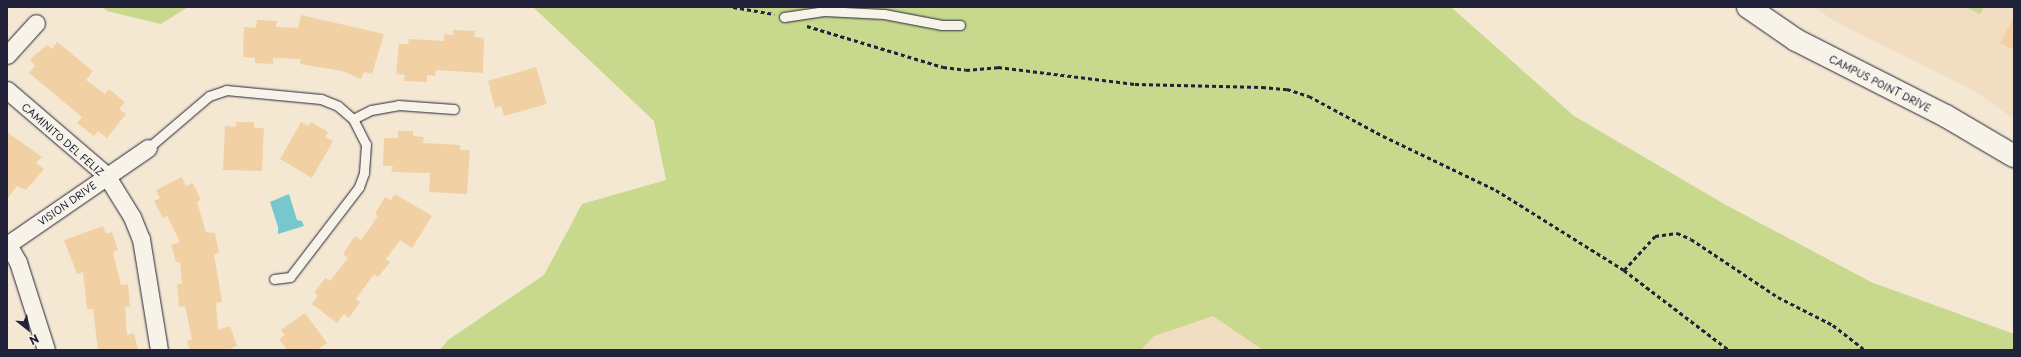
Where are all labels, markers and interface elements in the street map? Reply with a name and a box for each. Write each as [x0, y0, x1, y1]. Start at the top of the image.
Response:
street label: CAMPUS POINT DRIVE [1827, 52, 1933, 114]
street label: CAMINITO DEL FELIZ [19, 99, 107, 179]
street label: VISION DRIVE [35, 178, 99, 228]
north arrow [8, 309, 48, 349]
text: N [26, 330, 42, 349]

